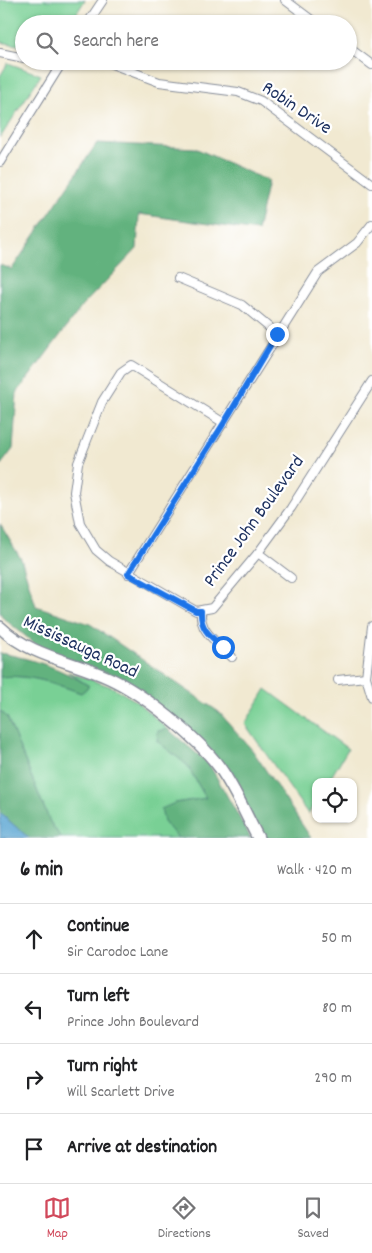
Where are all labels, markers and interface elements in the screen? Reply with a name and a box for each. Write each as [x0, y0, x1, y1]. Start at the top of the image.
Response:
search box [15, 15, 357, 70]
icon: search [33, 29, 61, 57]
text: Search here [73, 29, 159, 56]
street label: Robin Drive [256, 76, 336, 142]
route end [266, 323, 289, 346]
street label: Prince John Boulevard [198, 451, 312, 593]
street label: Mississauga Road [18, 609, 142, 687]
route start [212, 636, 235, 659]
map controls [312, 778, 357, 823]
button: locate [312, 778, 357, 823]
text: 6 min [20, 856, 63, 886]
text: Walk · 420 m [277, 859, 352, 882]
text: Continue [67, 914, 129, 941]
icon: ahead [20, 925, 48, 953]
text: 50 m [321, 927, 352, 950]
text: Sir Carodoc Lane [67, 941, 168, 964]
text: Turn left [67, 984, 130, 1011]
icon: left [20, 995, 48, 1023]
text: 80 m [322, 997, 352, 1020]
text: Prince John Boulevard [67, 1011, 199, 1034]
text: Turn right [67, 1054, 138, 1081]
icon: right [20, 1065, 48, 1093]
text: 290 m [314, 1067, 352, 1090]
text: Will Scarlett Drive [67, 1081, 174, 1104]
icon: arrive [20, 1135, 48, 1163]
text: Arrive at destination [67, 1135, 217, 1162]
tab: Map [43, 1194, 71, 1244]
tab: Directions [158, 1194, 211, 1244]
tab: Saved [297, 1194, 329, 1244]

